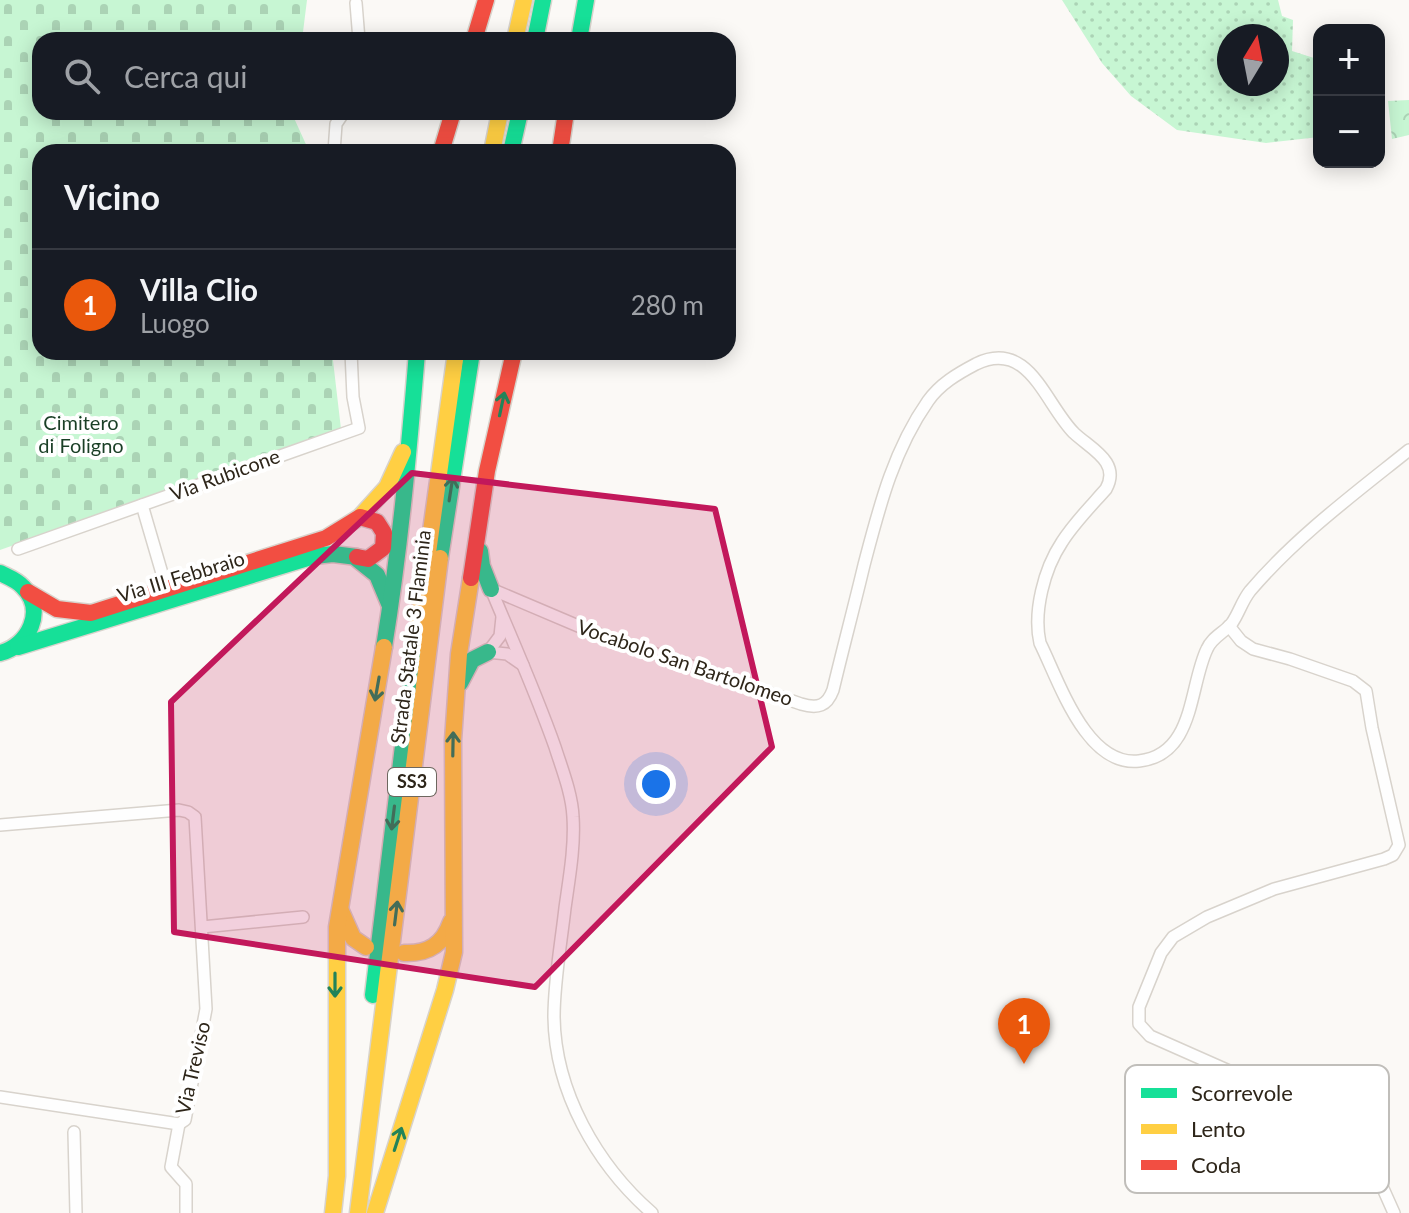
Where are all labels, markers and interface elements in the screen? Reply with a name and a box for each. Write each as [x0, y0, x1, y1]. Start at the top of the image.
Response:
north arrow [1217, 24, 1289, 96]
map controls [1313, 24, 1385, 168]
button: + [1313, 24, 1385, 96]
search box [32, 32, 736, 120]
icon: search [60, 54, 104, 98]
text: Cerca qui [124, 58, 248, 94]
button: − [1313, 96, 1385, 168]
text: Vicino [64, 176, 160, 217]
text: Villa Clio [140, 271, 258, 307]
text: 1 [82, 289, 98, 321]
text: 280 m [631, 289, 704, 321]
text: Luogo [140, 307, 210, 339]
one-way arrow [495, 392, 510, 418]
park label: Cimitero di Foligno [38, 410, 124, 457]
street label: Via Rubicone [166, 443, 283, 505]
one-way arrow [444, 477, 459, 502]
street label: Strada Statale 3 Flaminia [385, 528, 435, 745]
street label: Via III Febbraio [114, 545, 247, 607]
street label: Vocabolo San Bartolomeo [574, 614, 796, 710]
one-way arrow [369, 676, 384, 701]
one-way arrow [445, 731, 461, 758]
your location [636, 764, 676, 804]
road number: SS3 [388, 768, 436, 796]
one-way arrow [385, 804, 400, 831]
one-way arrow [389, 901, 404, 927]
one-way arrow [327, 971, 343, 998]
pin: 1 [998, 998, 1050, 1064]
street label: Via Treviso [170, 1019, 214, 1117]
legend [1125, 1065, 1389, 1193]
text: Scorrevole [1191, 1079, 1293, 1106]
text: Lento [1191, 1115, 1246, 1142]
one-way arrow [391, 1126, 406, 1152]
text: Coda [1191, 1151, 1241, 1178]

